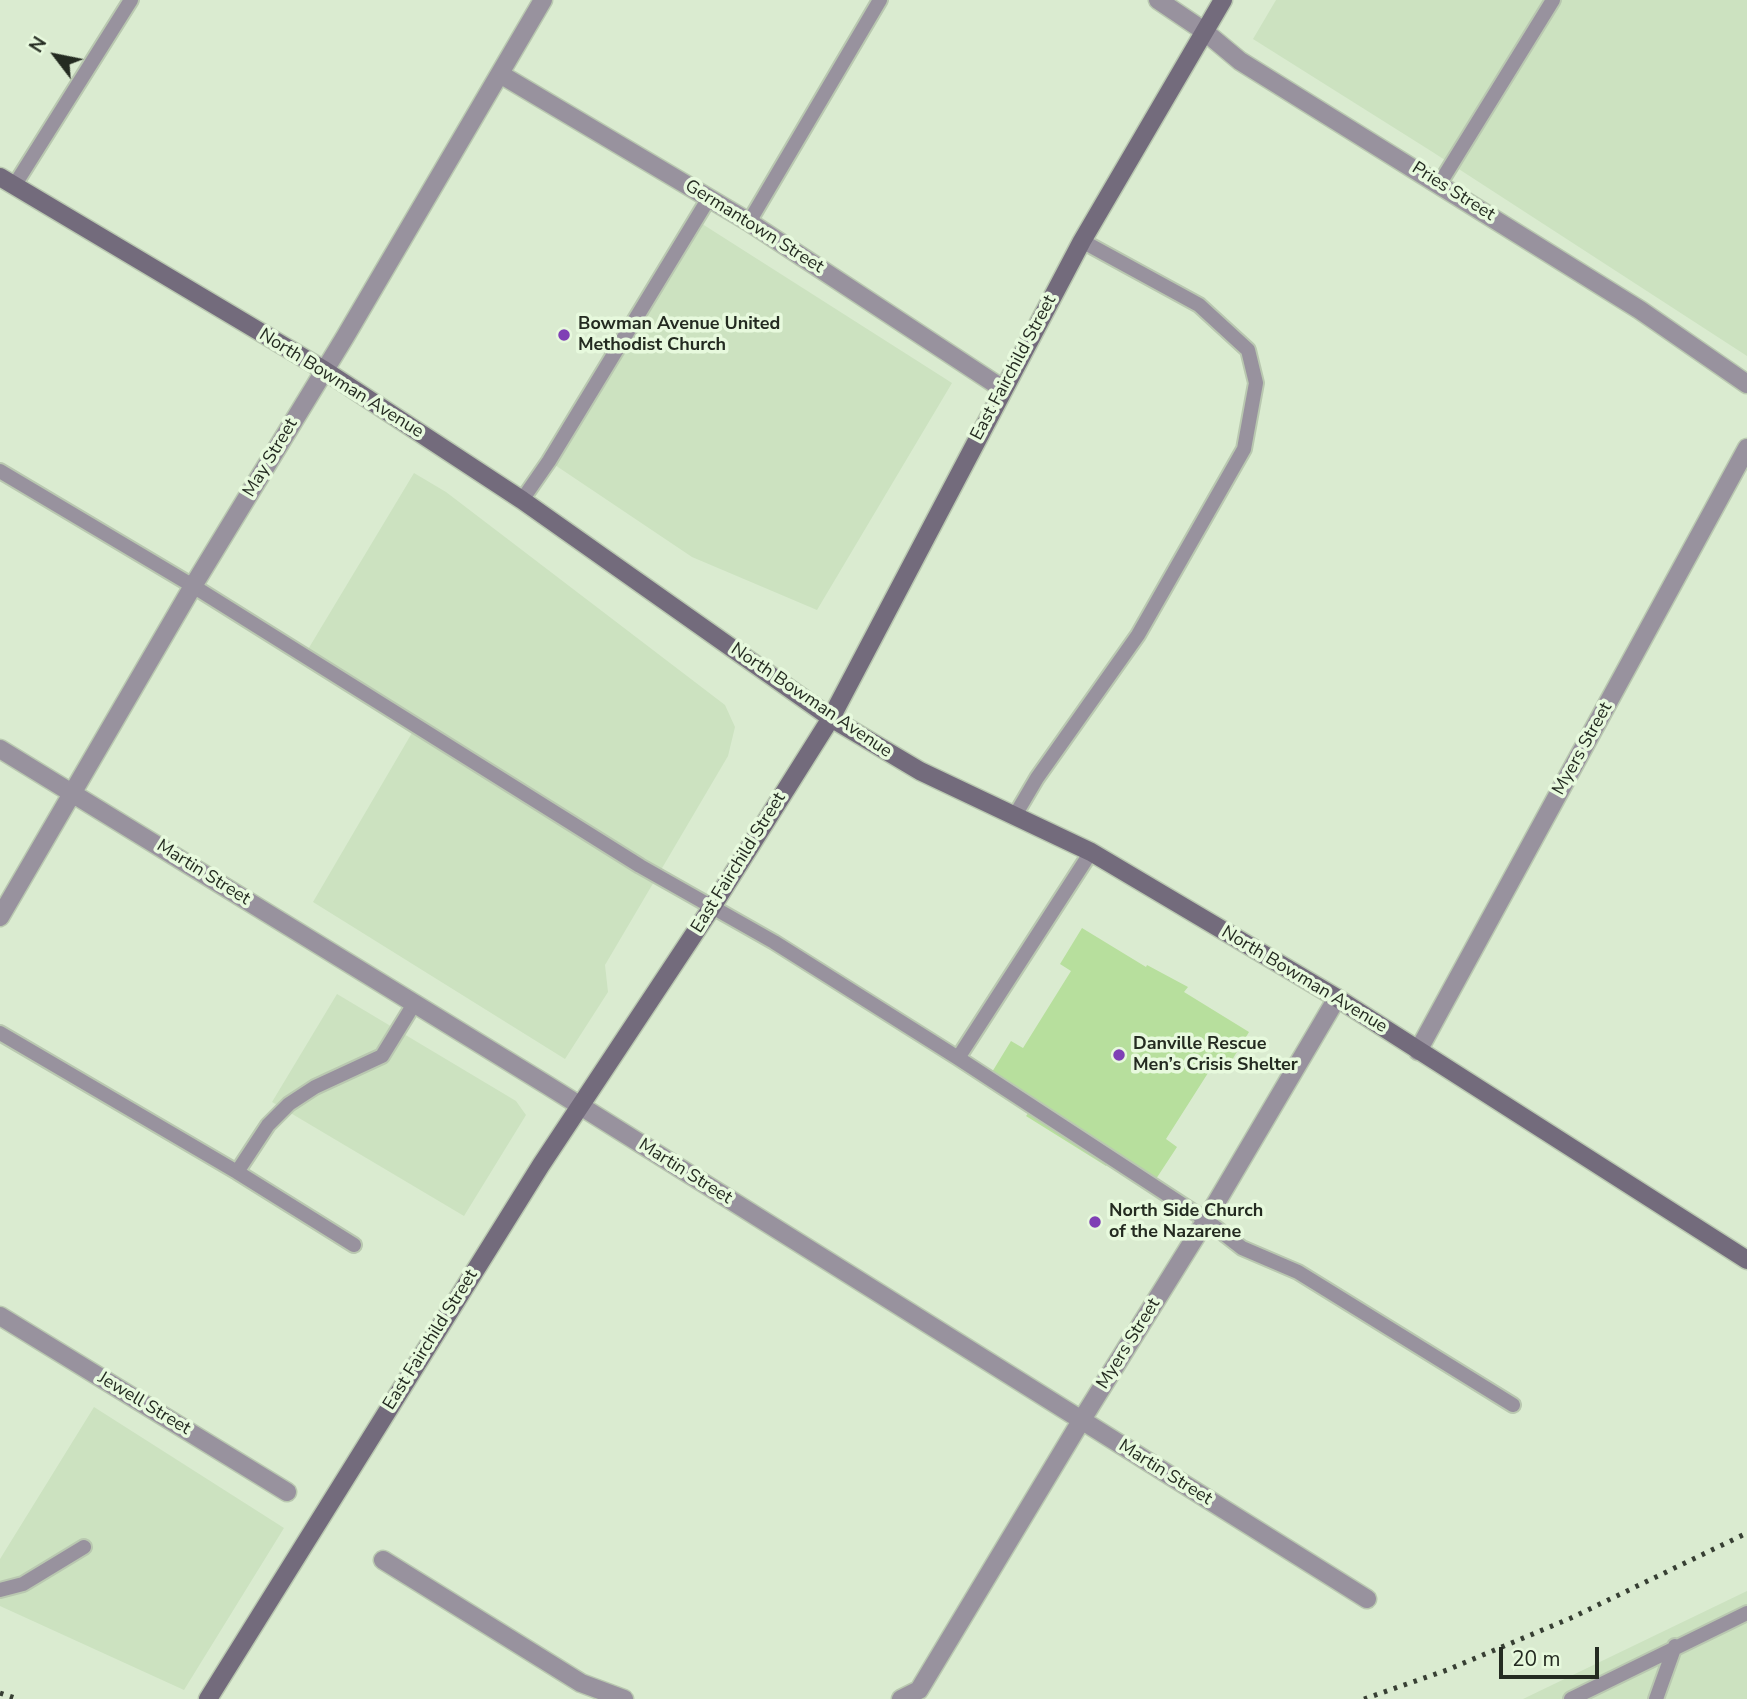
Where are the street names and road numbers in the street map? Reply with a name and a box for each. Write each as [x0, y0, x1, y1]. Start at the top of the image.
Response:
street label: Pries Street [1408, 158, 1498, 226]
street label: Germantown Street [681, 176, 827, 278]
street label: East Fairchild Street [967, 292, 1061, 444]
street label: North Bowman Avenue [255, 325, 427, 443]
street label: May Street [239, 415, 303, 501]
street label: North Bowman Avenue [726, 639, 896, 763]
street label: Myers Street [1549, 699, 1617, 799]
street label: East Fairchild Street [687, 789, 791, 937]
street label: Martin Street [152, 836, 254, 910]
street label: North Bowman Avenue [1217, 922, 1391, 1038]
street label: Martin Street [634, 1135, 736, 1209]
street label: East Fairchild Street [379, 1266, 483, 1414]
street label: Myers Street [1093, 1295, 1165, 1393]
street label: Jewell Street [94, 1368, 194, 1440]
street label: Martin Street [1114, 1436, 1216, 1510]

